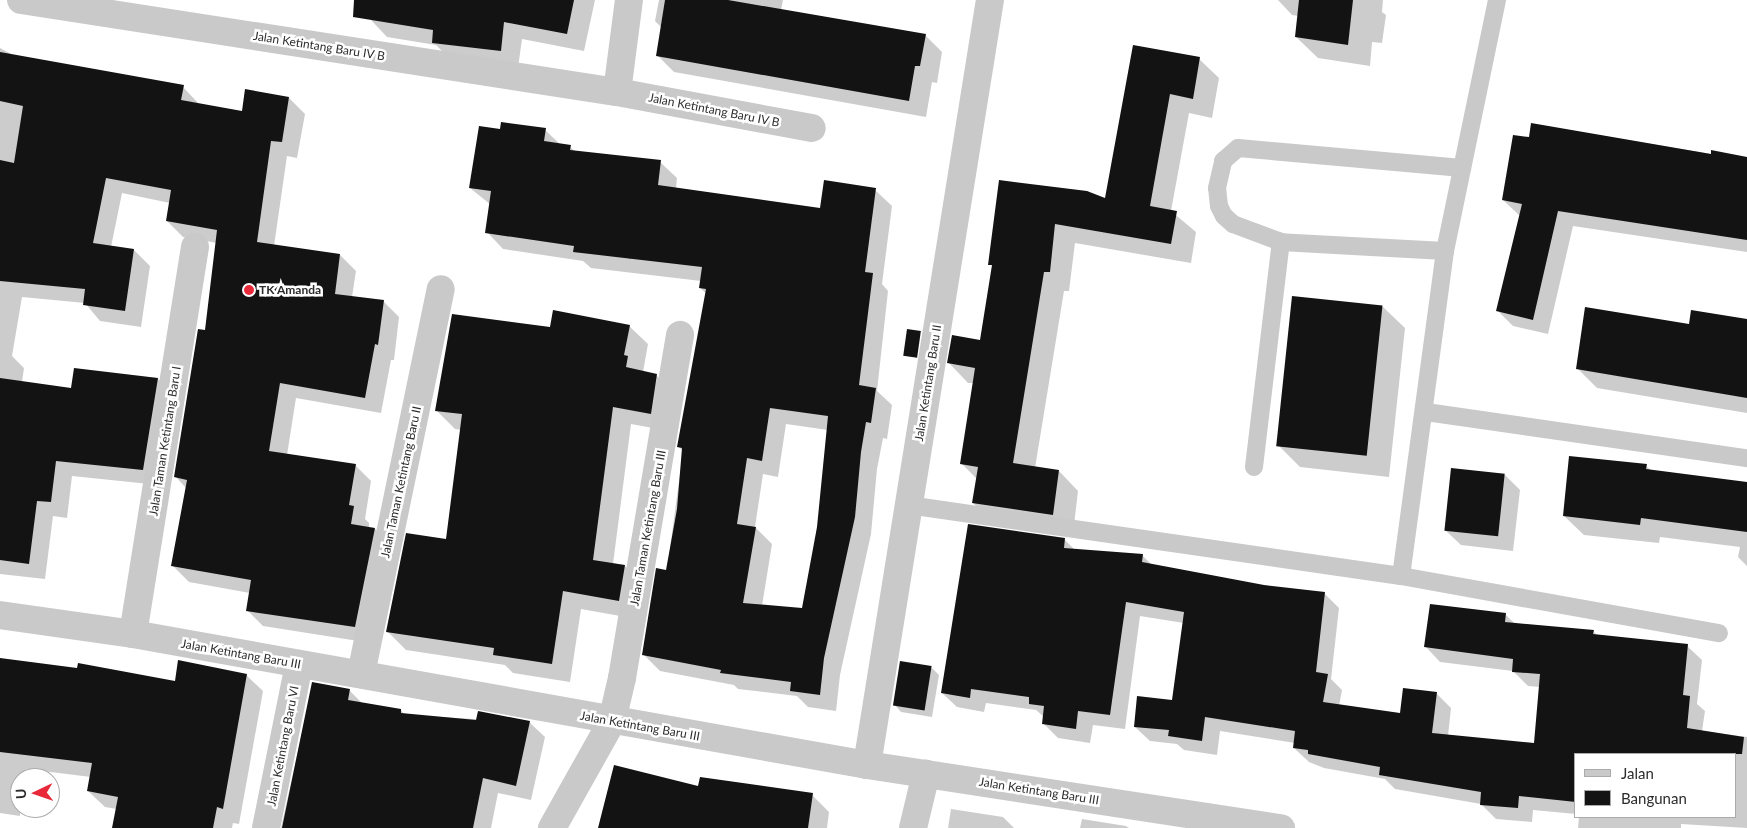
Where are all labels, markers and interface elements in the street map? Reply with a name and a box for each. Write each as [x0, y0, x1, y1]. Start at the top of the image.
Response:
street label: Jalan Ketintang Baru IV B [252, 28, 386, 64]
street label: Jalan Ketintang Baru IV B [647, 90, 781, 130]
place label: TK Amanda [259, 283, 321, 297]
marker: TK Amanda [243, 284, 255, 296]
street label: Jalan Ketintang Baru II [912, 324, 944, 442]
street label: Jalan Taman Ketintang Baru I [146, 365, 184, 517]
street label: Jalan Taman Ketintang Baru II [378, 405, 424, 559]
street label: Jalan Taman Ketintang Baru III [627, 449, 669, 607]
street label: Jalan Ketintang Baru III [180, 636, 302, 672]
street label: Jalan Ketintang Baru VI [264, 684, 302, 808]
street label: Jalan Ketintang Baru III [579, 708, 701, 744]
legend [1574, 753, 1737, 818]
text: Jalan [1621, 764, 1654, 782]
north arrow [10, 768, 60, 818]
street label: Jalan Ketintang Baru III [978, 774, 1100, 808]
text: U [12, 788, 29, 799]
text: Bangunan [1621, 789, 1687, 807]

